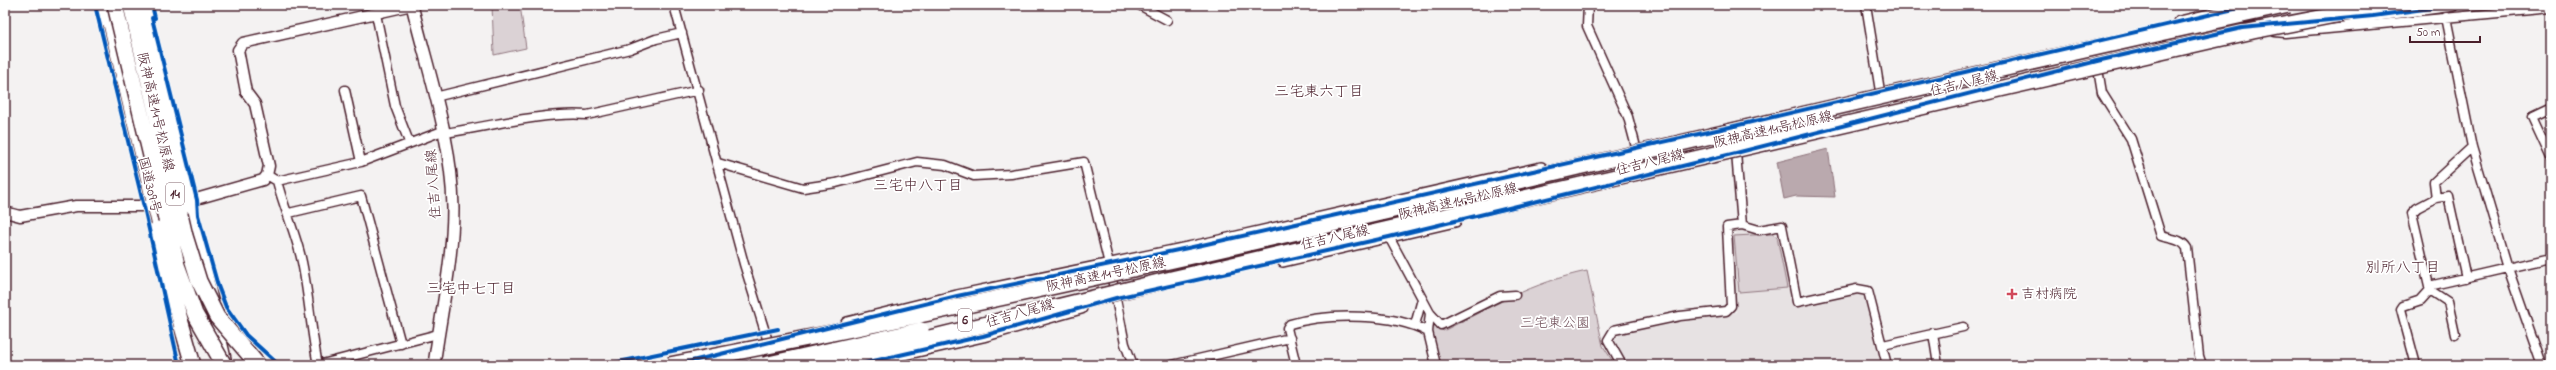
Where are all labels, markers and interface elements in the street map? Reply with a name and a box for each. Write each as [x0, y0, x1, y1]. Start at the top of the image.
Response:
scale bar [2410, 18, 2480, 44]
text: 50 m [2416, 24, 2440, 42]
street label: 阪神高速14号松原線 [131, 50, 179, 174]
street label: 住吉八尾線 [1927, 65, 2001, 103]
district label: 三宅東六丁目 [1274, 81, 1364, 103]
street label: 阪神高速14号松原線 [1711, 106, 1835, 154]
street label: 住吉八尾線 [1613, 144, 1687, 182]
street label: 住吉八尾線 [421, 148, 447, 220]
street label: 国道309号 [132, 154, 166, 216]
district label: 三宅中八丁目 [873, 175, 963, 197]
street label: 阪神高速14号松原線 [1396, 178, 1520, 226]
road number: 14 [166, 183, 184, 205]
street label: 住吉八尾線 [1299, 220, 1371, 256]
street label: 阪神高速14号松原線 [1044, 252, 1168, 298]
district label: 別所八丁目 [2365, 257, 2441, 279]
district label: 三宅中七丁目 [426, 278, 516, 300]
place label: 吉村病院 [2021, 284, 2077, 305]
marker: 吉村病院 [2006, 288, 2018, 300]
street label: 住吉八尾線 [983, 294, 1057, 334]
road number: 6 [958, 309, 972, 331]
park label: 三宅東公園 [1520, 313, 1590, 334]

